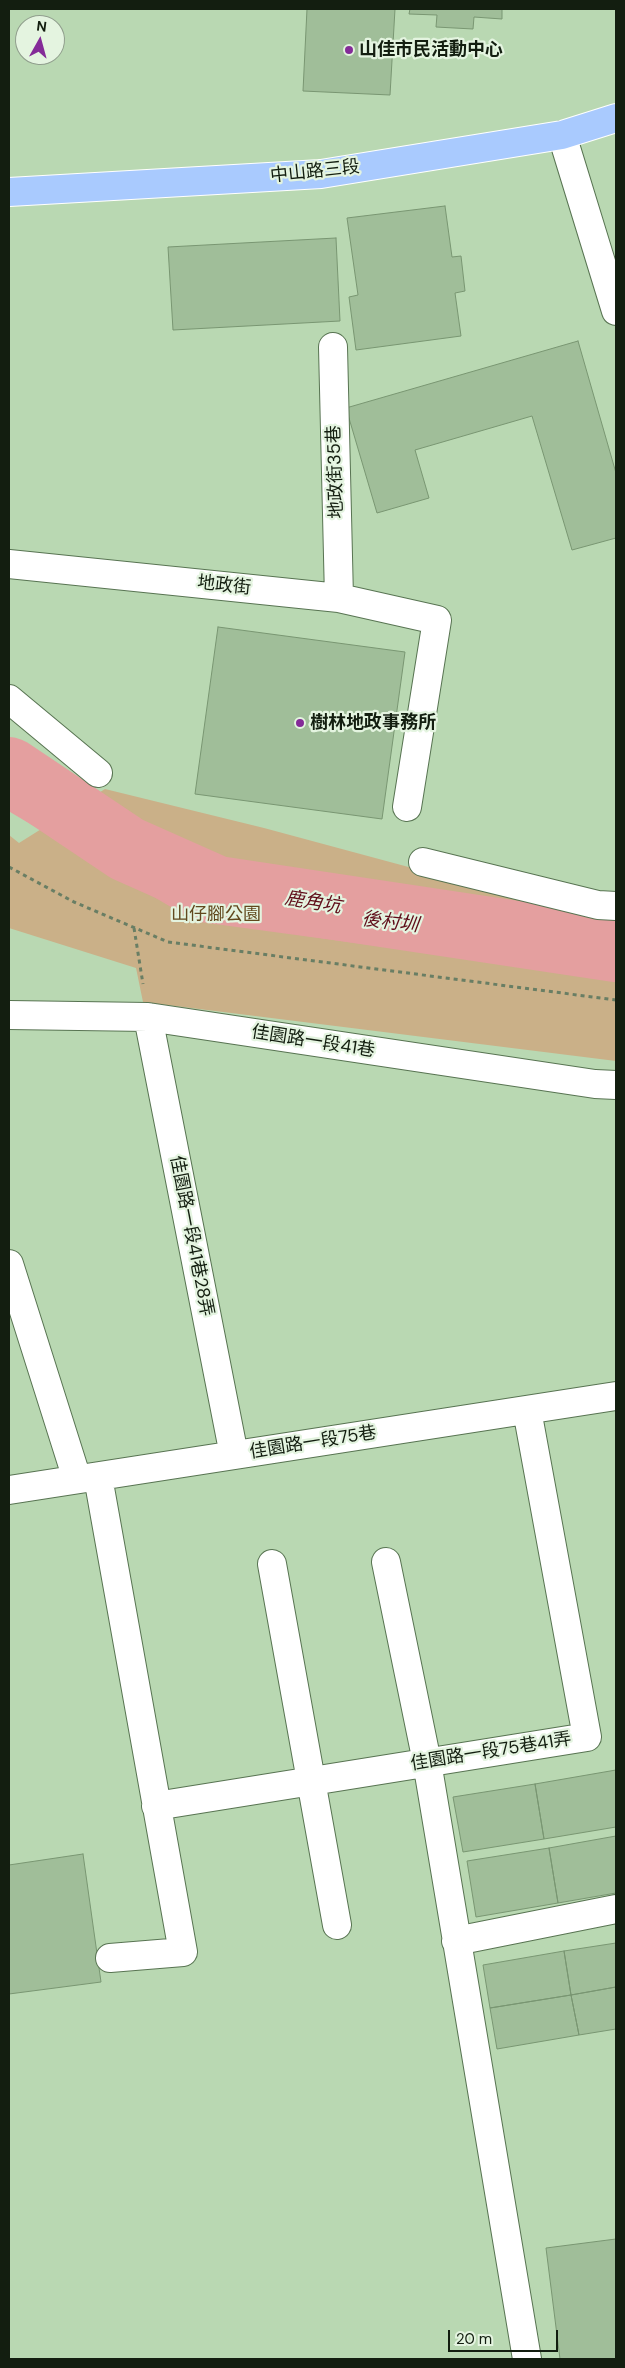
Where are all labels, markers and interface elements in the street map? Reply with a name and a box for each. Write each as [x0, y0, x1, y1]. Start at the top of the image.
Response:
north arrow [15, 15, 65, 65]
text: N [36, 17, 48, 36]
place label: 山佳市民活動中心 [359, 39, 503, 61]
marker: 山佳市民活動中心 [343, 44, 355, 56]
street label: 中山路三段 [269, 157, 361, 187]
street label: 地政街35巷 [324, 425, 348, 519]
street label: 地政街 [196, 572, 252, 600]
place label: 樹林地政事務所 [310, 712, 436, 734]
marker: 樹林地政事務所 [294, 717, 306, 729]
water label: 鹿角坑 [283, 887, 343, 919]
park label: 山仔腳公園 [171, 904, 261, 926]
water label: 後村圳 [360, 908, 420, 938]
street label: 佳園路一段41巷 [250, 1022, 376, 1062]
street label: 佳園路一段41巷28弄 [165, 1154, 217, 1318]
street label: 佳園路一段75巷 [248, 1422, 378, 1464]
street label: 佳園路一段75巷41弄 [409, 1729, 573, 1775]
scale bar [450, 2320, 560, 2352]
text: 20 m [456, 2329, 492, 2349]

